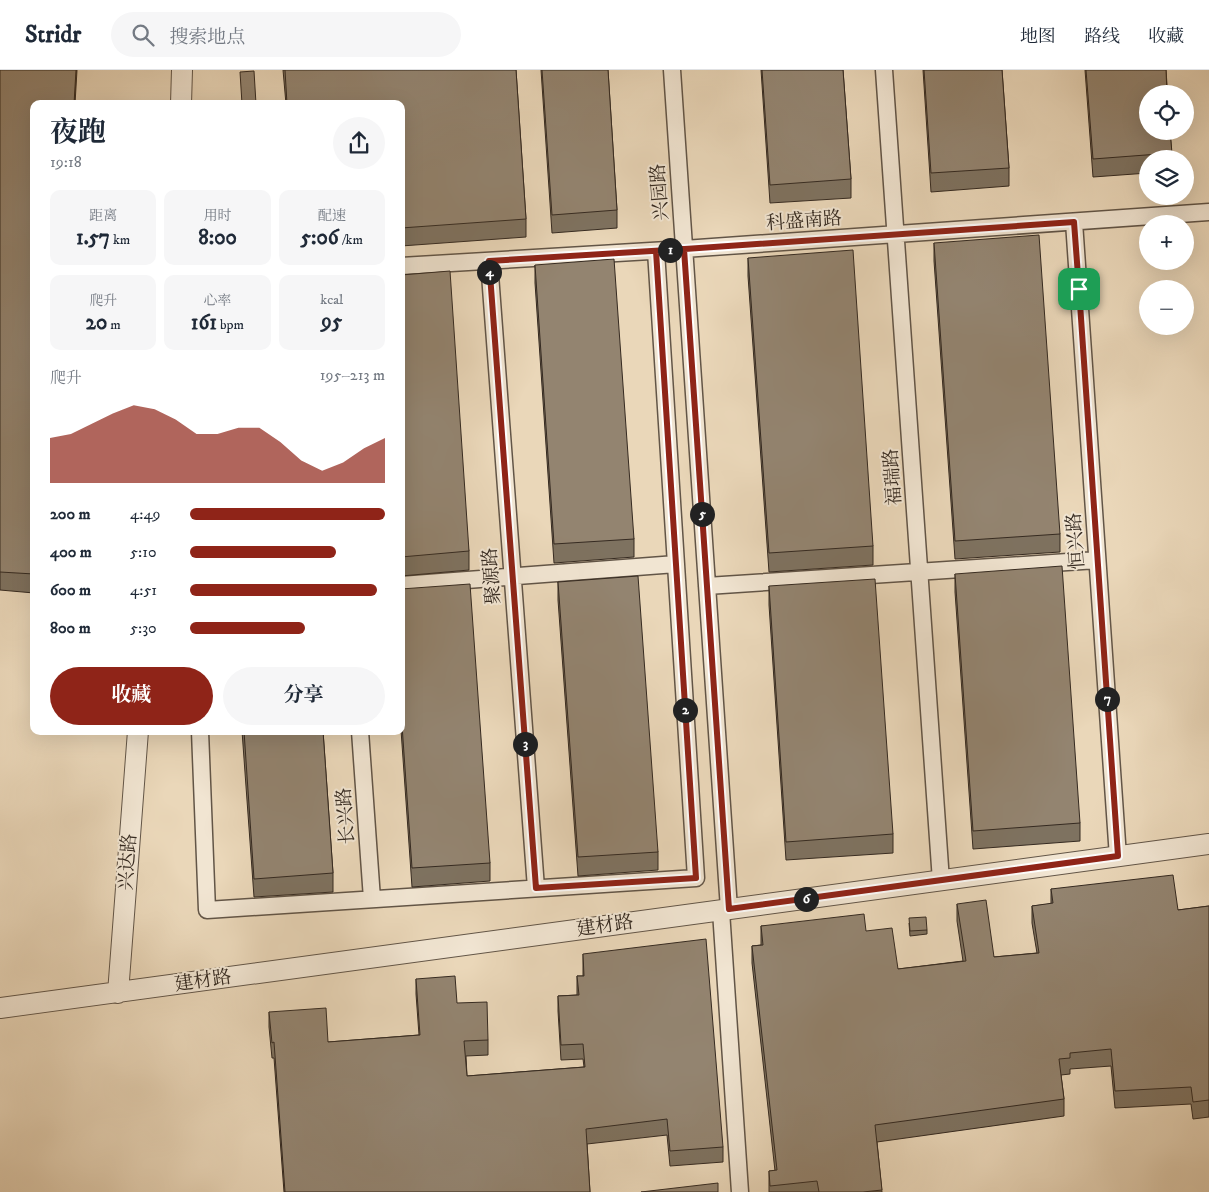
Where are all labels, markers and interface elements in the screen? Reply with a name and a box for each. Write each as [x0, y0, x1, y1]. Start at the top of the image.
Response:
search box [111, 12, 461, 57]
text: Stridr [25, 20, 81, 50]
icon: search [129, 21, 157, 49]
text: 搜索地点 [169, 26, 245, 49]
text: 地图 [1020, 26, 1056, 48]
text: 路线 [1084, 26, 1120, 48]
text: 收藏 [1148, 26, 1184, 48]
map controls [1139, 85, 1194, 335]
button: locate [1139, 85, 1194, 140]
text: 夜跑 [50, 115, 106, 150]
button: share [333, 117, 385, 169]
button: layers [1139, 150, 1194, 205]
text: 19:18 [50, 152, 82, 172]
street label: 兴园路 [647, 163, 673, 221]
text: 距离 [89, 207, 117, 225]
text: 用时 [203, 207, 231, 225]
text: 配速 [318, 207, 346, 225]
street label: 科盛南路 [765, 207, 843, 235]
button: + [1139, 215, 1194, 270]
text: 1.57 [76, 225, 110, 251]
text: 8:00 [198, 225, 237, 251]
text: 5:06 [301, 225, 339, 251]
text: km [110, 231, 130, 249]
text: /km [339, 231, 363, 249]
pin: 1 [658, 238, 682, 262]
text: 1 [668, 241, 673, 259]
pin: 4 [476, 260, 502, 284]
text: 4 [485, 263, 494, 281]
pin [1058, 268, 1100, 310]
icon: arrive [1065, 275, 1093, 303]
button: − [1139, 280, 1194, 335]
text: kcal [320, 291, 343, 309]
text: 爬升 [89, 292, 117, 310]
text: 心率 [203, 292, 231, 310]
text: 95 [321, 309, 342, 335]
text: 20 [86, 310, 107, 336]
text: 161 [191, 310, 217, 336]
text: m [107, 316, 121, 334]
text: bpm [217, 316, 244, 334]
text: 195–213 m [320, 365, 385, 385]
text: 爬升 [50, 368, 82, 388]
street label: 福瑞路 [880, 448, 906, 506]
pin: 5 [690, 502, 714, 526]
text: 200 m [50, 504, 91, 524]
text: 4:49 [130, 504, 161, 524]
text: 5 [699, 505, 706, 523]
street label: 恒兴路 [1063, 512, 1089, 570]
text: 400 m [50, 542, 92, 562]
text: 5:10 [130, 542, 157, 562]
street label: 聚源路 [479, 547, 505, 605]
text: 600 m [50, 580, 91, 600]
text: 4:51 [130, 580, 157, 600]
text: 800 m [50, 618, 91, 638]
text: 5:30 [130, 618, 157, 638]
button: 收藏 [50, 667, 213, 725]
button: 分享 [223, 667, 385, 725]
pin: 7 [1094, 686, 1120, 712]
text: 7 [1104, 690, 1111, 708]
pin: 2 [672, 698, 698, 722]
text: 2 [682, 701, 689, 719]
pin: 3 [512, 732, 538, 756]
text: 3 [523, 735, 528, 753]
street label: 长兴路 [333, 787, 359, 845]
street label: 兴达路 [115, 833, 141, 891]
pin: 6 [794, 886, 818, 912]
text: 6 [803, 890, 810, 908]
street label: 建材路 [575, 911, 635, 941]
street label: 建材路 [173, 966, 233, 996]

